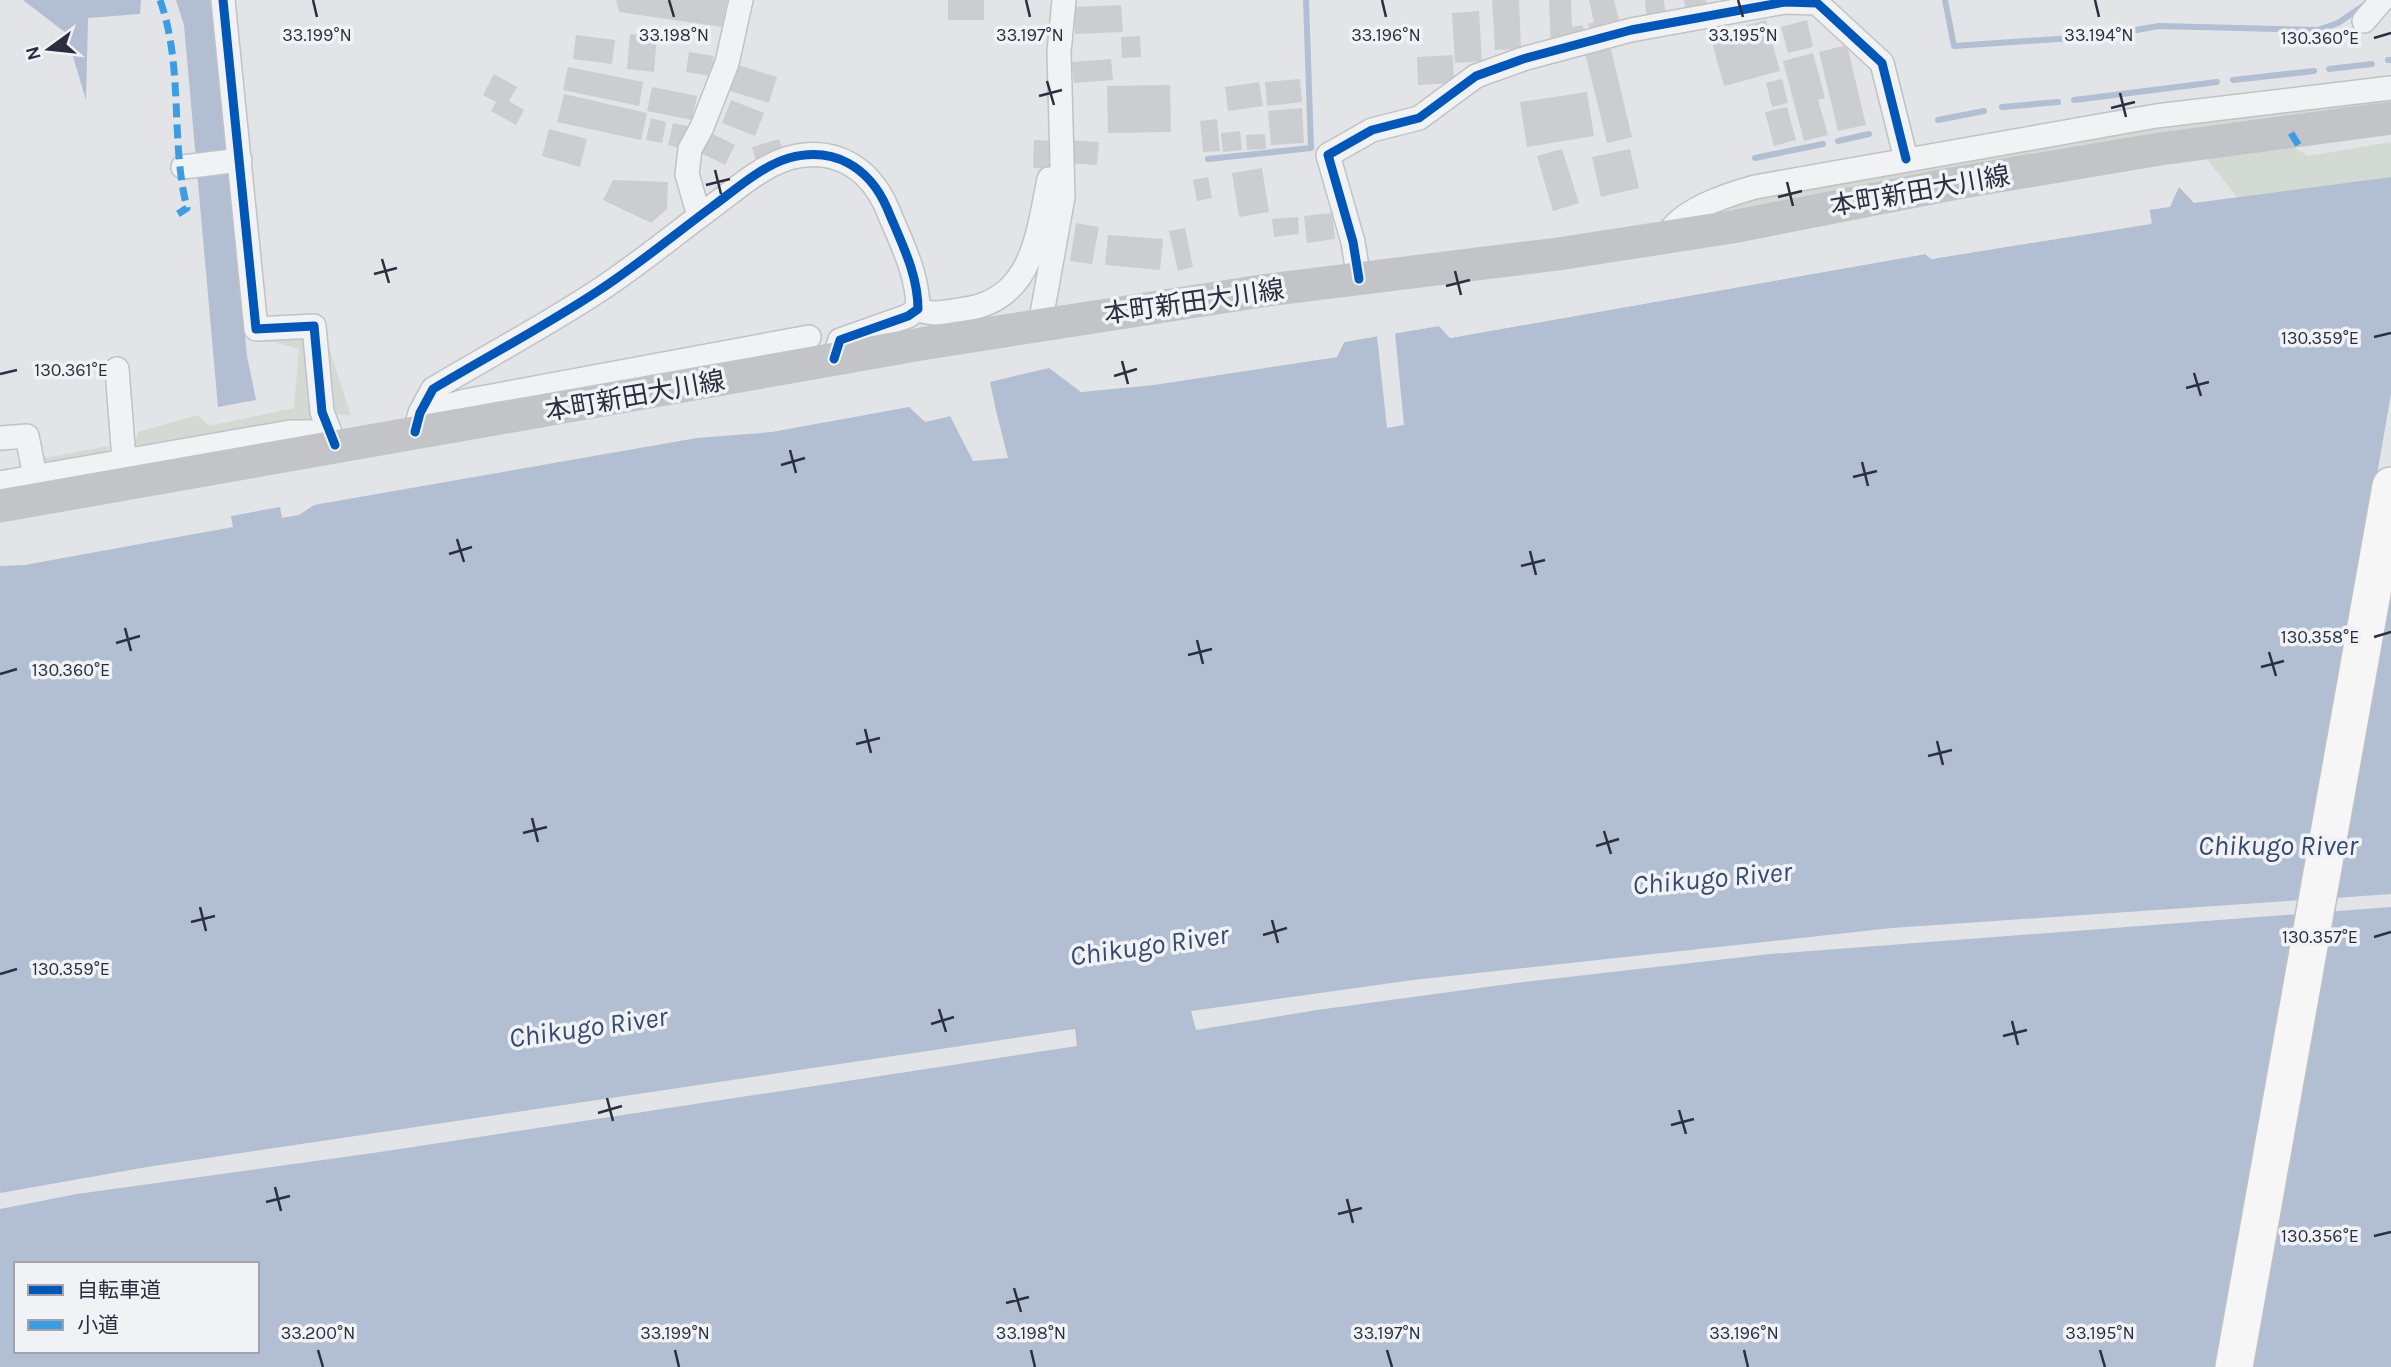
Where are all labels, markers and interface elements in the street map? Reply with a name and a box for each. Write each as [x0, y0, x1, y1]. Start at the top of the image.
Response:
north arrow [14, 14, 84, 84]
text: 33.199°N [282, 24, 352, 46]
text: 33.198°N [639, 24, 709, 46]
text: 33.197°N [996, 24, 1064, 46]
text: 33.196°N [1351, 24, 1421, 46]
text: 33.195°N [1708, 24, 1778, 46]
text: 33.194°N [2064, 24, 2134, 46]
text: 130.360°E [2281, 27, 2359, 49]
text: N [21, 44, 46, 63]
street label: 本町新田大川線 [1828, 160, 2012, 222]
street label: 本町新田大川線 [1102, 274, 1286, 330]
text: 130.359°E [2281, 327, 2359, 349]
text: 130.361°E [34, 359, 108, 381]
street label: 本町新田大川線 [543, 365, 727, 427]
text: 130.358°E [2281, 626, 2359, 648]
text: 130.360°E [32, 659, 110, 681]
water label: Chikugo River [2198, 829, 2359, 862]
water label: Chikugo River [1631, 854, 1794, 901]
water label: Chikugo River [1068, 917, 1232, 972]
text: 130.357°E [2282, 926, 2358, 948]
text: 130.359°E [32, 958, 110, 980]
water label: Chikugo River [507, 999, 671, 1054]
text: 130.356°E [2281, 1225, 2359, 1247]
legend [14, 1262, 259, 1353]
text: 自転車道 [77, 1278, 161, 1302]
text: 小道 [77, 1313, 119, 1337]
text: 33.200°N [281, 1322, 355, 1344]
text: 33.199°N [640, 1322, 710, 1344]
text: 33.198°N [996, 1322, 1066, 1344]
text: 33.197°N [1353, 1322, 1421, 1344]
text: 33.196°N [1709, 1322, 1779, 1344]
text: 33.195°N [2065, 1322, 2135, 1344]

